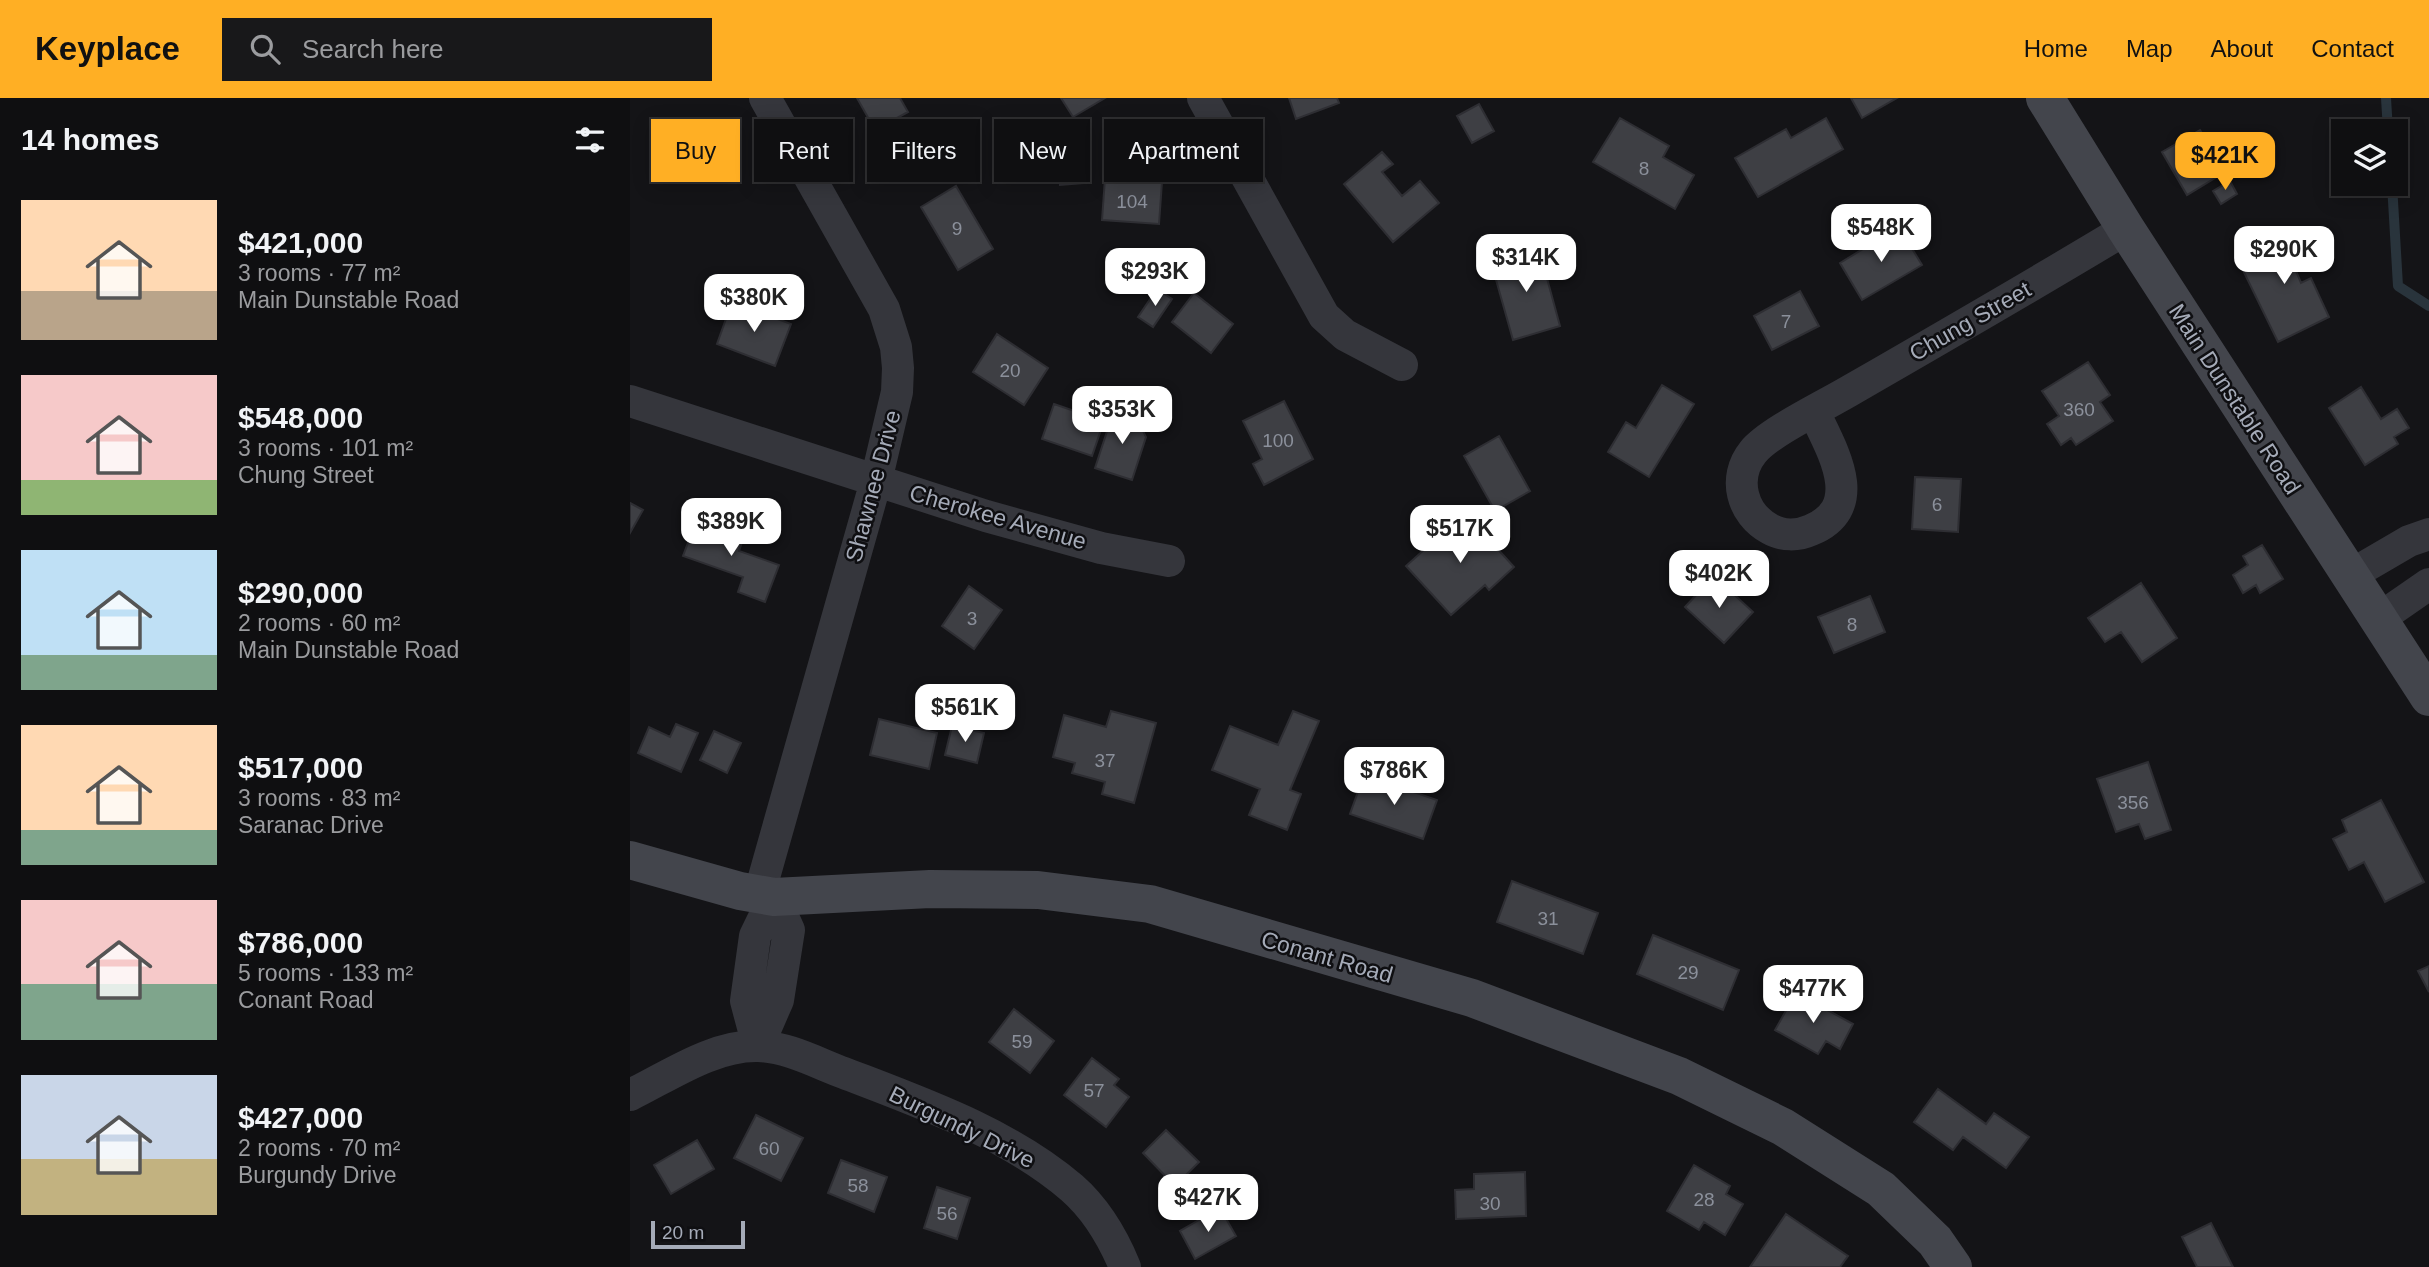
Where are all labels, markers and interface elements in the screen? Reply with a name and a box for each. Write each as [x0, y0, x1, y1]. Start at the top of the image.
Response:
search box [222, 18, 712, 81]
text: Keyplace [35, 30, 180, 67]
icon: search [246, 30, 284, 68]
text: Search here [302, 34, 444, 64]
text: Home [2024, 35, 2088, 62]
text: Map [2126, 35, 2173, 62]
text: About [2211, 35, 2273, 62]
text: Contact [2311, 35, 2394, 62]
chip: Buy [651, 119, 740, 182]
chip: Rent [754, 119, 853, 182]
chip: Filters [867, 119, 980, 182]
chip: New [994, 119, 1090, 182]
chip: Apartment [1104, 119, 1263, 182]
map controls [2331, 119, 2408, 196]
button: layers [2331, 119, 2408, 196]
icon: filters [571, 121, 609, 159]
text: 14 homes [21, 123, 159, 156]
pin: $421K [2176, 132, 2274, 192]
text: $421K [2191, 142, 2259, 168]
house number: 8 [1639, 158, 1649, 179]
house number: 104 [1116, 191, 1148, 212]
pin: $548K [1832, 204, 1930, 264]
text: $548K [1847, 214, 1915, 240]
house number: 9 [952, 218, 962, 239]
text: $421,000 [238, 226, 363, 259]
pin: $290K [2235, 226, 2333, 286]
icon: home [77, 228, 161, 312]
pin: $314K [1477, 234, 1575, 294]
text: $290K [2250, 236, 2318, 262]
text: $314K [1492, 244, 1560, 270]
pin: $293K [1106, 248, 1204, 308]
text: $293K [1121, 258, 1189, 284]
text: 3 rooms · 77 m² [238, 260, 400, 286]
pin: $380K [705, 274, 803, 334]
street label: Chung Street [1905, 276, 2036, 366]
text: $380K [720, 284, 788, 310]
text: Main Dunstable Road [238, 287, 459, 313]
street label: Main Dunstable Road [2164, 299, 2306, 499]
house number: 7 [1781, 311, 1791, 332]
house number: 20 [999, 360, 1021, 381]
pin: $353K [1073, 386, 1171, 446]
text: $353K [1088, 396, 1156, 422]
house number: 360 [2063, 399, 2095, 420]
text: $548,000 [238, 401, 363, 434]
icon: home [77, 403, 161, 487]
street label: Shawnee Drive [840, 407, 906, 565]
house number: 100 [1262, 430, 1294, 451]
text: 3 rooms · 101 m² [238, 435, 413, 461]
text: Chung Street [238, 462, 374, 488]
street label: Cherokee Avenue [907, 479, 1089, 555]
house number: 6 [1932, 494, 1942, 515]
pin: $389K [682, 498, 780, 558]
pin: $517K [1411, 505, 1509, 565]
text: $389K [697, 508, 765, 534]
text: $517K [1426, 515, 1494, 541]
pin: $402K [1670, 550, 1768, 610]
text: $402K [1685, 560, 1753, 586]
text: $290,000 [238, 576, 363, 609]
icon: home [77, 578, 161, 662]
house number: 3 [967, 608, 977, 629]
text: 2 rooms · 60 m² [238, 610, 400, 636]
house number: 8 [1847, 614, 1857, 635]
text: Main Dunstable Road [238, 637, 459, 663]
pin: $561K [916, 684, 1014, 744]
text: $561K [931, 694, 999, 720]
pin: $786K [1345, 748, 1443, 807]
house number: 37 [1094, 750, 1116, 771]
text: $517,000 [238, 751, 363, 784]
icon: home [77, 753, 161, 837]
text: $786K [1360, 757, 1428, 783]
text: 3 rooms · 83 m² [238, 785, 400, 811]
house number: 356 [2117, 792, 2149, 813]
text: Saranac Drive [238, 812, 384, 838]
house number: 31 [1537, 908, 1559, 929]
text: $786,000 [238, 926, 363, 959]
street label: Conant Road [1258, 926, 1396, 988]
icon: home [77, 928, 161, 1012]
text: 5 rooms · 133 m² [238, 960, 413, 986]
house number: 29 [1677, 962, 1699, 983]
pin: $477K [1764, 965, 1862, 1025]
text: $477K [1779, 975, 1847, 1001]
text: Conant Road [238, 987, 374, 1013]
house number: 59 [1011, 1031, 1033, 1052]
house number: 57 [1083, 1080, 1105, 1101]
street label: Burgundy Drive [885, 1081, 1039, 1173]
text: $427,000 [238, 1101, 363, 1134]
icon: home [77, 1103, 161, 1187]
text: 2 rooms · 70 m² [238, 1135, 400, 1161]
house number: 60 [758, 1138, 780, 1159]
text: Burgundy Drive [238, 1162, 397, 1188]
pin: $427K [1159, 1174, 1257, 1234]
house number: 58 [847, 1175, 869, 1196]
text: $427K [1174, 1184, 1242, 1210]
house number: 28 [1693, 1189, 1715, 1210]
house number: 30 [1479, 1193, 1501, 1214]
house number: 56 [936, 1203, 958, 1224]
scale bar [651, 1218, 746, 1250]
text: 20 m [662, 1222, 704, 1243]

